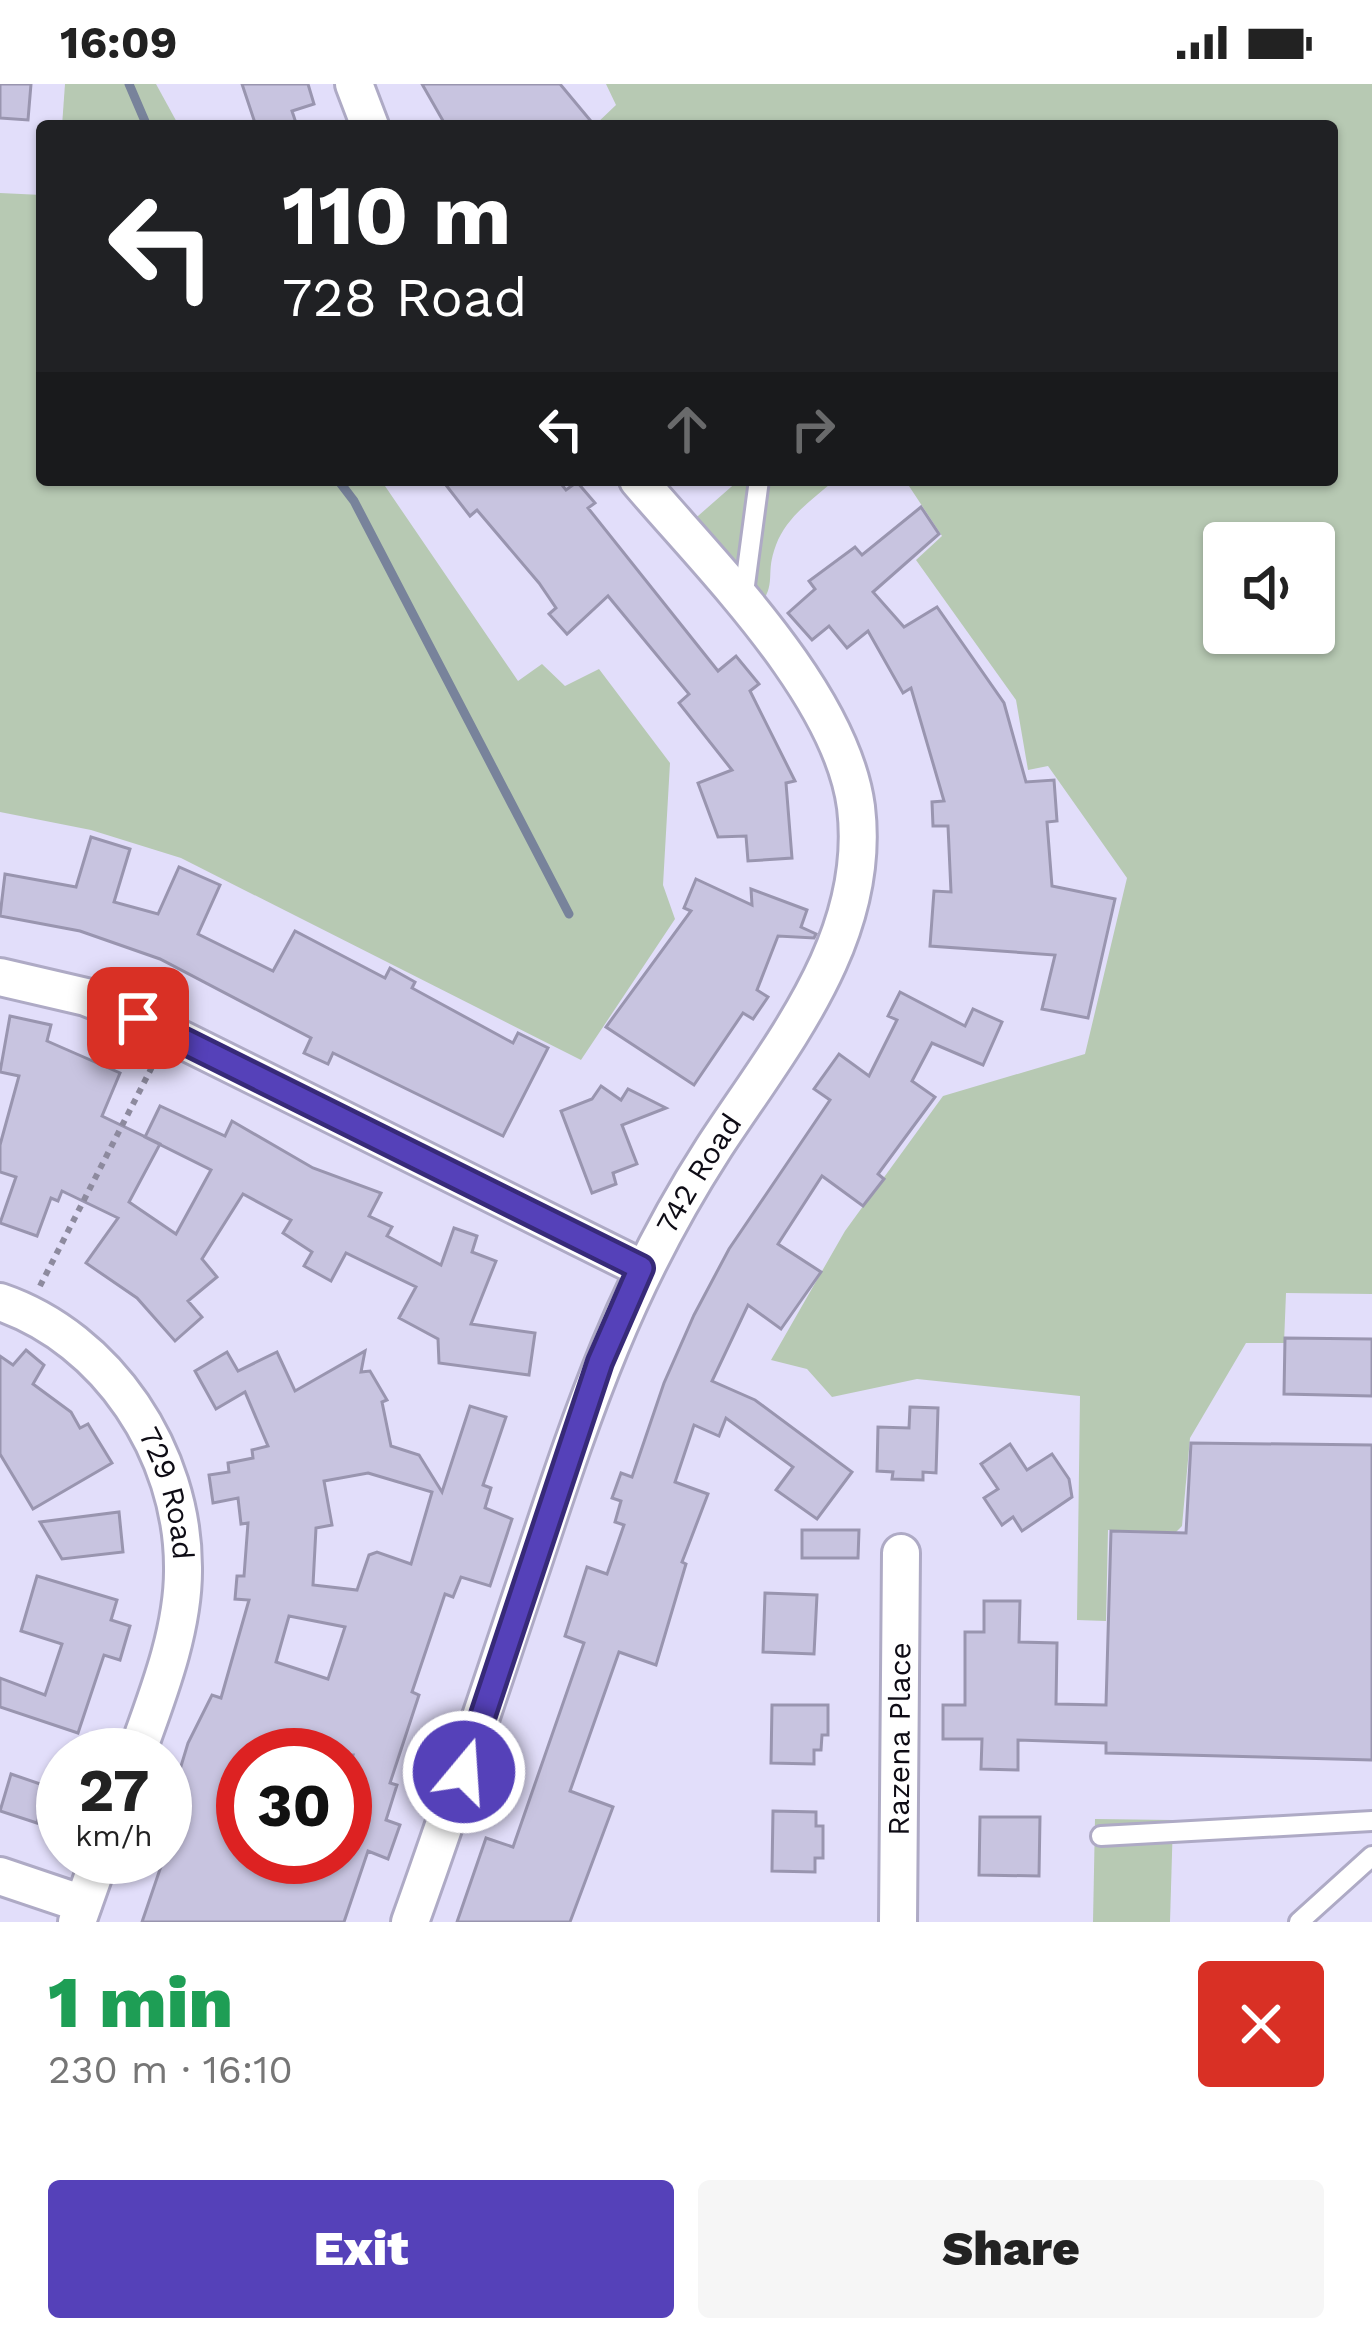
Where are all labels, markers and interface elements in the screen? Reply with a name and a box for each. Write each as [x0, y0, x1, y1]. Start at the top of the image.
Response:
text: 16:09 [60, 16, 177, 69]
text: 110 m [282, 166, 512, 264]
icon: left [84, 168, 240, 324]
text: 728 Road [282, 266, 527, 329]
icon: left [528, 396, 594, 462]
icon: ahead [654, 396, 720, 462]
icon: right [780, 396, 846, 462]
map controls [1203, 522, 1335, 654]
button: sound [1203, 522, 1335, 654]
pin [87, 967, 189, 1069]
icon: arrive [105, 985, 171, 1051]
street label: 742 Road [649, 1107, 748, 1239]
street label: 729 Road [132, 1421, 201, 1561]
street label: Razena Place [881, 1642, 917, 1836]
position arrow [401, 1709, 527, 1835]
speed limit sign: 30 [216, 1728, 372, 1884]
text: 27 [78, 1755, 150, 1826]
text: km/h [75, 1818, 153, 1853]
text: 1 min [48, 1960, 233, 2044]
button: close [1198, 1961, 1324, 2087]
text: 230 m · 16:10 [48, 2047, 293, 2092]
button: Exit [48, 2180, 674, 2318]
button: Share [698, 2180, 1324, 2318]

